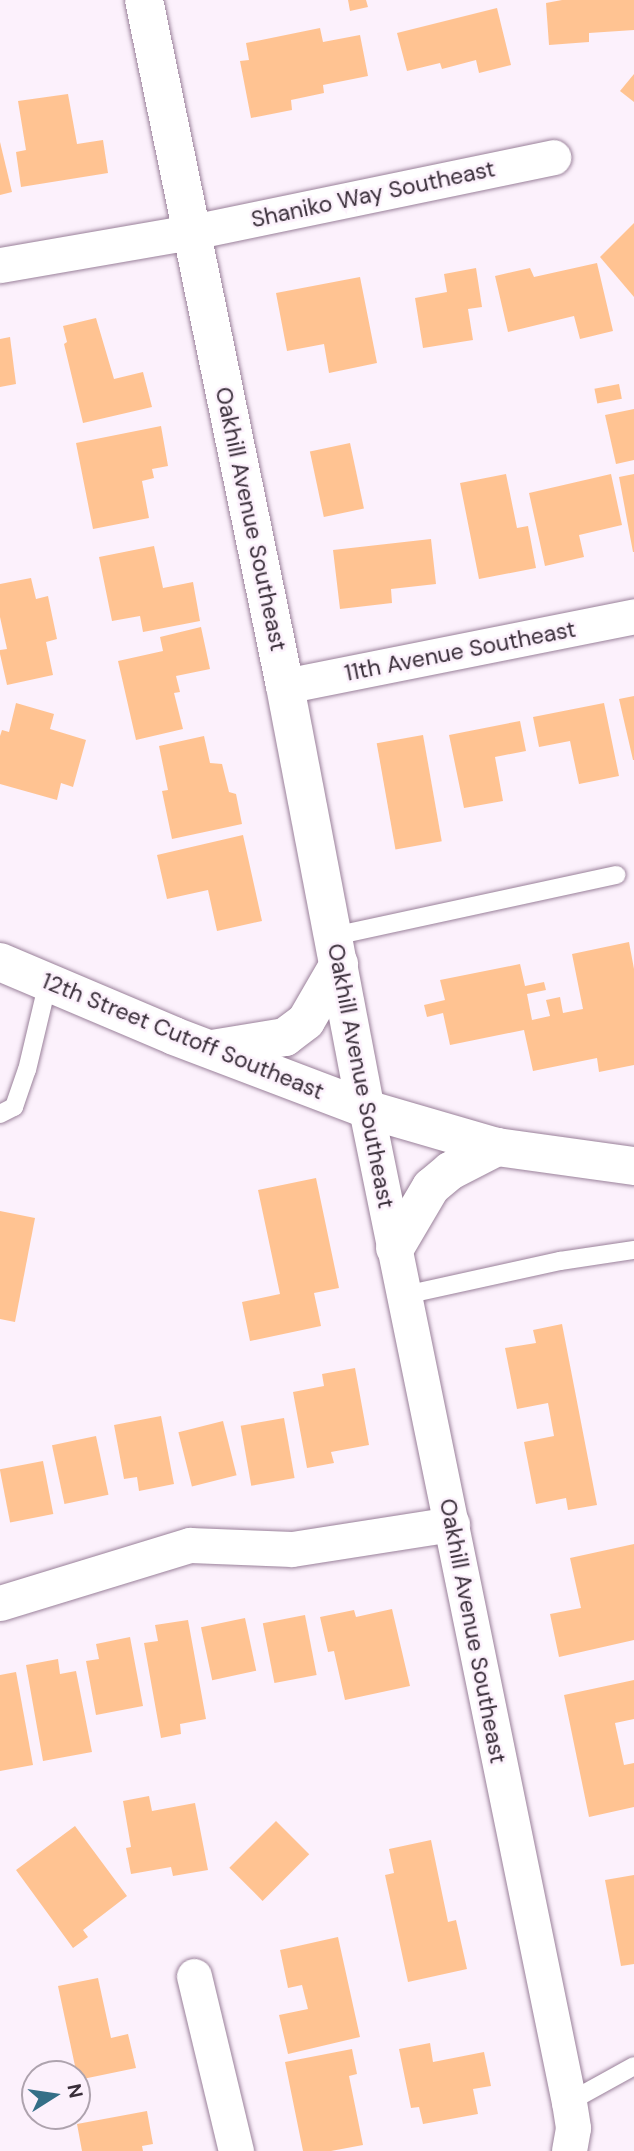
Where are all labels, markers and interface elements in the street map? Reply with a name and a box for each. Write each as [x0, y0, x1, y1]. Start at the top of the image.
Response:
street label: Shaniko Way Southeast [249, 155, 497, 233]
street label: Oakhill Avenue Southeast [210, 384, 292, 654]
street label: 11th Avenue Southeast [342, 615, 578, 687]
street label: Oakhill Avenue Southeast [322, 941, 400, 1211]
street label: 12th Street Cutoff Southeast [38, 967, 328, 1105]
street label: Oakhill Avenue Southeast [434, 1496, 512, 1766]
north arrow [21, 2060, 91, 2130]
text: N [61, 2082, 89, 2100]

